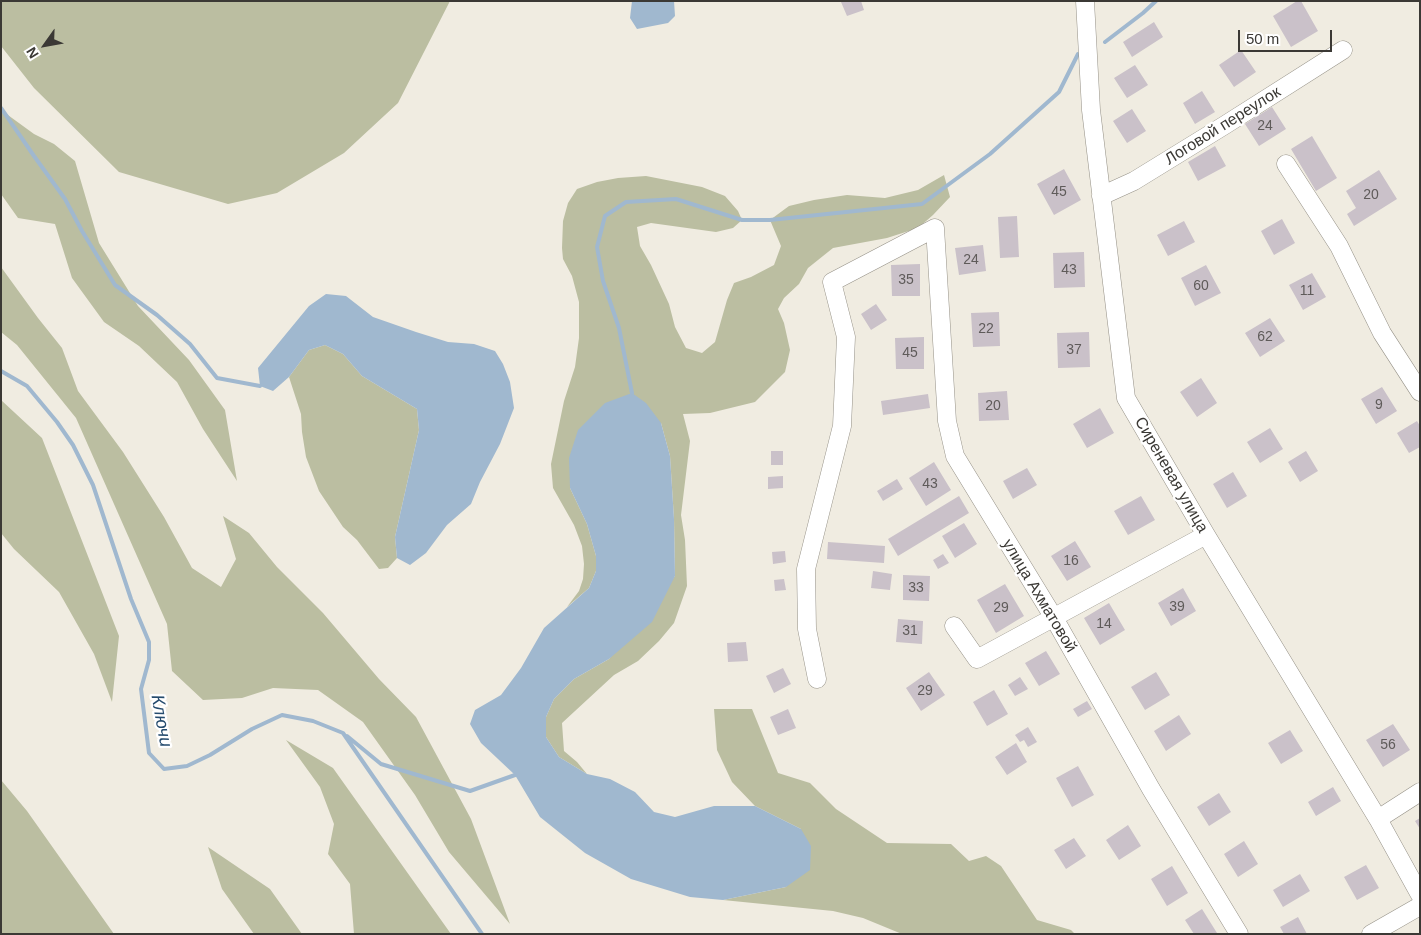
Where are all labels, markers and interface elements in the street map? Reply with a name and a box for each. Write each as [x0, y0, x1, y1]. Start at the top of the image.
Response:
north arrow [20, 20, 70, 70]
scale bar [1241, 20, 1335, 52]
text: 50 m [1246, 30, 1279, 47]
text: N [23, 44, 42, 61]
street label: Логовой переулок [1162, 83, 1284, 169]
house number: 24 [1257, 118, 1273, 134]
house number: 45 [1051, 184, 1067, 200]
house number: 20 [1363, 187, 1379, 203]
house number: 24 [963, 252, 979, 268]
house number: 43 [1061, 262, 1077, 278]
house number: 35 [898, 272, 914, 288]
house number: 60 [1193, 278, 1209, 294]
house number: 11 [1300, 283, 1314, 299]
house number: 22 [978, 321, 994, 337]
house number: 62 [1257, 329, 1273, 345]
house number: 37 [1066, 342, 1082, 358]
house number: 45 [902, 345, 918, 361]
house number: 9 [1375, 397, 1383, 413]
house number: 20 [985, 398, 1001, 414]
street label: Сиреневая улица [1130, 414, 1212, 536]
house number: 43 [922, 476, 938, 492]
street label: улица Ахматовой [998, 536, 1080, 656]
house number: 16 [1063, 553, 1079, 569]
house number: 33 [908, 580, 924, 596]
house number: 39 [1169, 599, 1185, 615]
house number: 29 [993, 600, 1009, 616]
house number: 14 [1096, 616, 1112, 632]
house number: 31 [902, 623, 918, 639]
house number: 29 [917, 683, 933, 699]
water label: Ключи [146, 693, 176, 749]
house number: 56 [1380, 737, 1396, 753]

